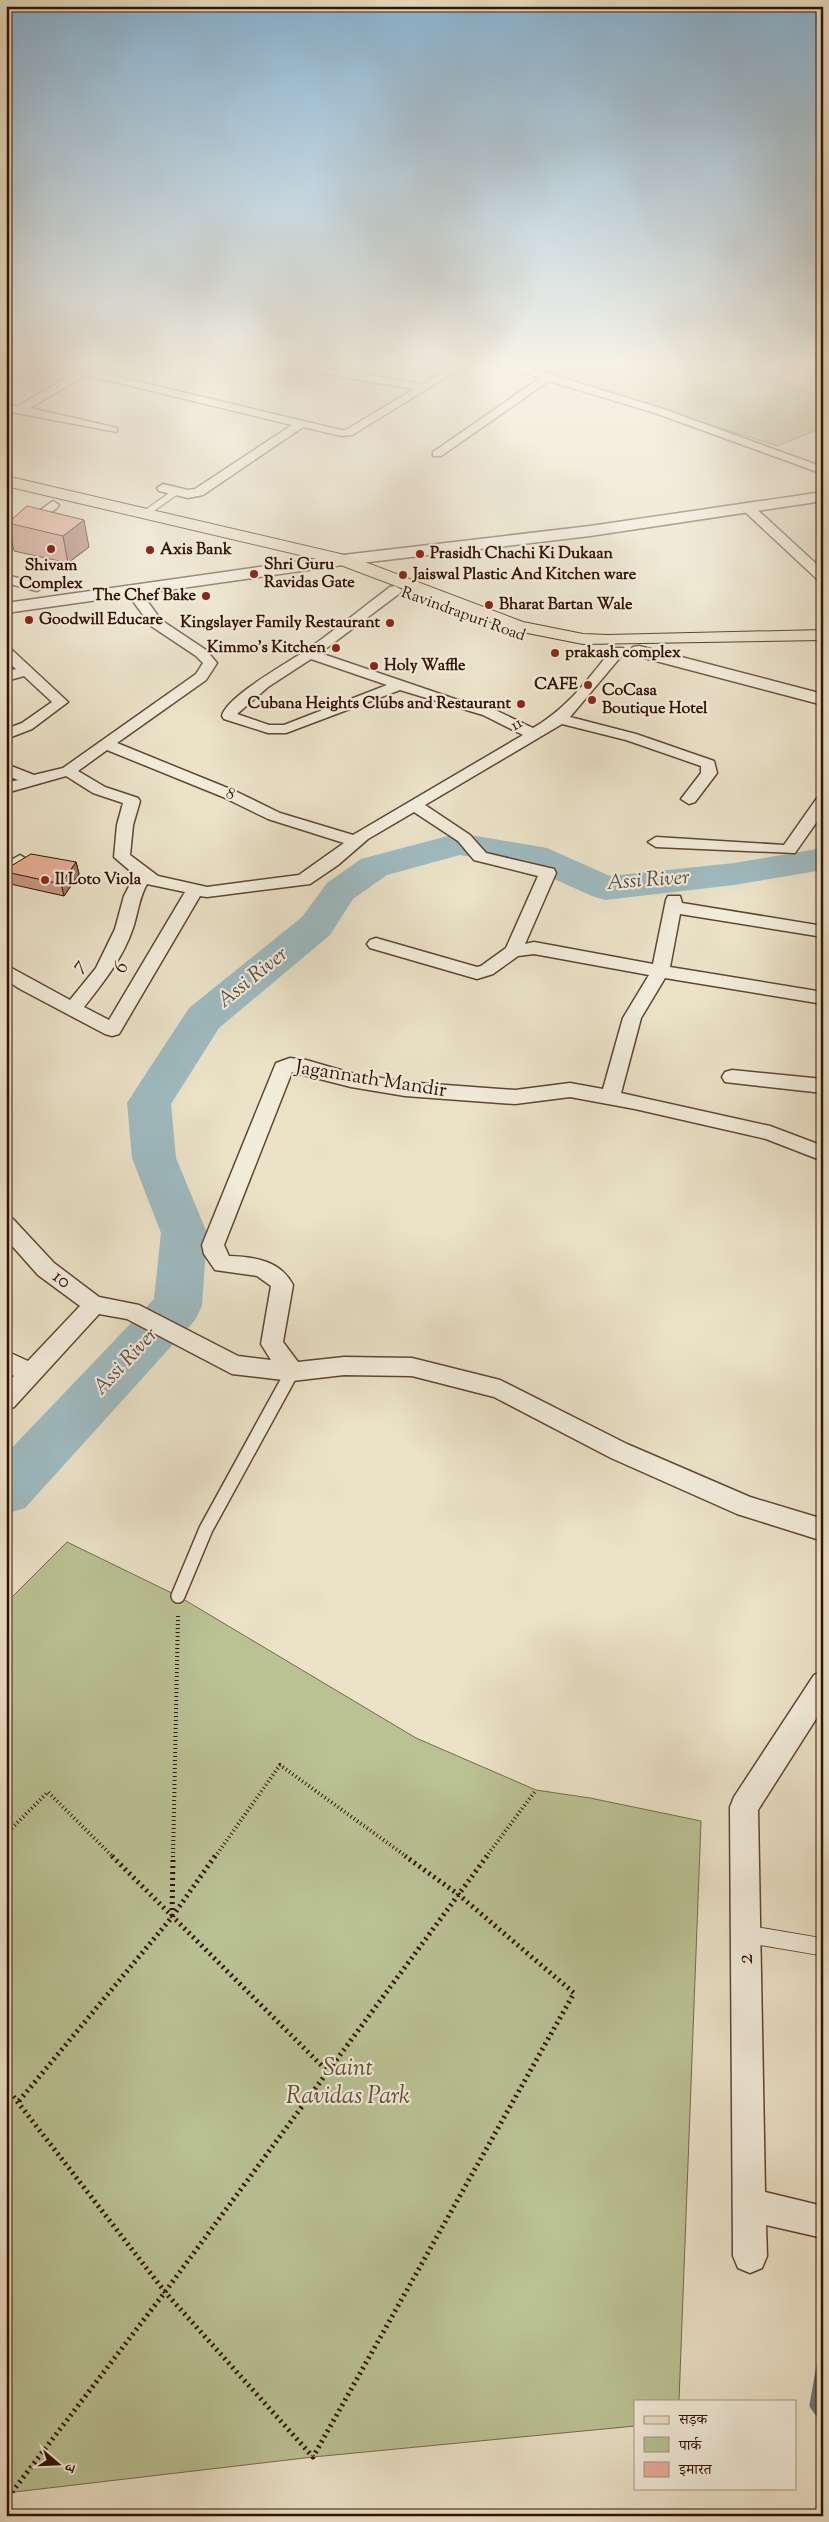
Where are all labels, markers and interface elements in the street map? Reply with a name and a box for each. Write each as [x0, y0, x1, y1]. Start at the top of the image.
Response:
place label: Axis Bank [160, 539, 232, 562]
marker: Shivam Complex [45, 543, 57, 555]
place label: Prasidh Chachi Ki Dukaan [430, 543, 614, 566]
marker: Axis Bank [144, 544, 156, 556]
marker: Prasidh Chachi Ki Dukaan [414, 548, 426, 560]
place label: Shri Guru Ravidas Gate [264, 554, 355, 595]
place label: Shivam Complex [19, 555, 83, 596]
place label: Jaiswal Plastic And Kitchen ware [411, 564, 637, 587]
marker: Shri Guru Ravidas Gate [248, 568, 260, 580]
marker: Jaiswal Plastic And Kitchen ware [397, 569, 409, 581]
street label: Ravindrapuri Road [398, 582, 528, 648]
place label: The Chef Bake [93, 585, 197, 608]
marker: The Chef Bake [200, 590, 212, 602]
place label: Bharat Bartan Wale [499, 594, 633, 617]
marker: Bharat Bartan Wale [483, 599, 495, 611]
place label: Goodwill Educare [39, 609, 163, 632]
place label: Kingslayer Family Restaurant [180, 612, 381, 635]
marker: Goodwill Educare [23, 614, 35, 626]
marker: Kingslayer Family Restaurant [384, 617, 396, 629]
place label: Kimmo's Kitchen [207, 637, 327, 660]
marker: Kimmo's Kitchen [330, 642, 342, 654]
place label: prakash complex [565, 642, 681, 665]
marker: prakash complex [549, 647, 561, 659]
place label: Holy Waffle [384, 655, 466, 678]
marker: Holy Waffle [368, 660, 380, 672]
place label: CAFE [534, 674, 578, 697]
marker: CAFE [582, 679, 594, 691]
place label: CoCasa Boutique Hotel [602, 680, 708, 721]
place label: Cubana Heights Clubs and Restaurant [248, 693, 512, 716]
marker: CoCasa Boutique Hotel [586, 694, 598, 706]
marker: Cubana Heights Clubs and Restaurant [515, 698, 527, 710]
street label: 11 [506, 712, 528, 738]
street label: 8 [222, 783, 238, 807]
water label: Assi River [605, 863, 691, 899]
place label: Il Loto Viola [55, 869, 142, 892]
marker: Il Loto Viola [39, 874, 51, 886]
water label: Assi River [211, 940, 295, 1016]
street label: 7 [64, 953, 94, 979]
street label: 6 [107, 956, 137, 980]
street label: Jagannath Mandir [292, 1054, 449, 1106]
street label: 10 [45, 1263, 77, 1297]
water label: Assi River [87, 1321, 166, 1403]
street label: 2 [729, 1953, 763, 1965]
park label: Saint Ravidas Park [286, 2052, 410, 2114]
legend [634, 2400, 796, 2490]
text: सड़क [678, 2410, 708, 2431]
text: पार्क [678, 2436, 702, 2457]
north arrow [32, 2440, 82, 2490]
text: उ [58, 2460, 79, 2475]
text: इमारत [678, 2460, 713, 2481]

